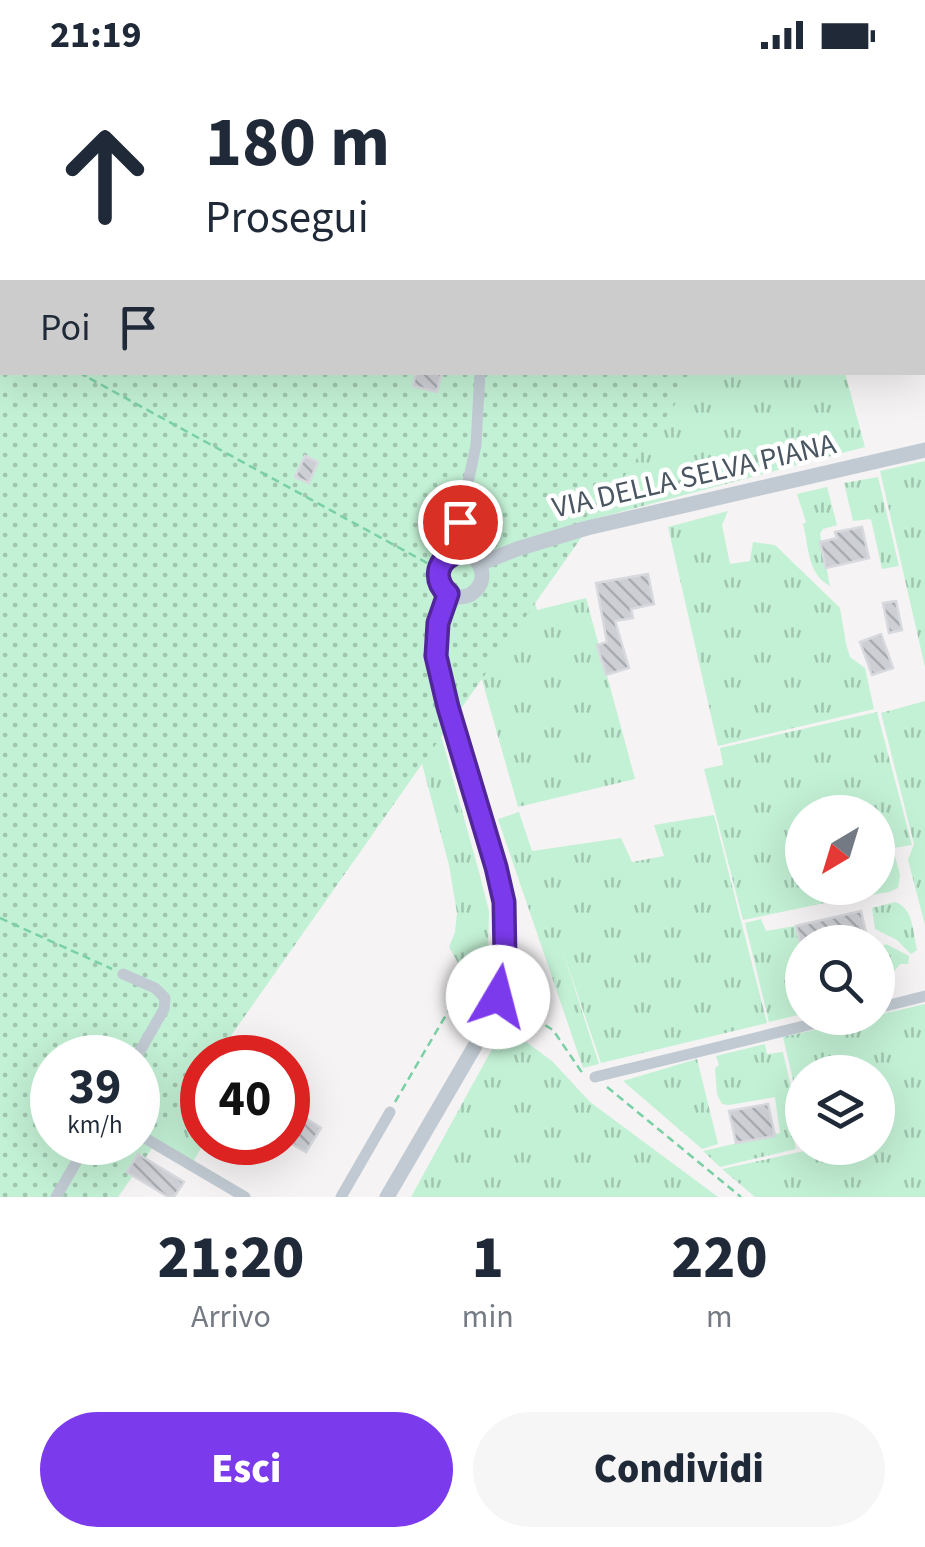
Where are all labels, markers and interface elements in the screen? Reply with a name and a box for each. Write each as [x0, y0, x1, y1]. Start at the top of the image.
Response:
text: 21:19 [50, 8, 142, 62]
text: 180 m [205, 93, 390, 193]
icon: ahead [40, 110, 170, 240]
text: Prosegui [205, 186, 369, 250]
icon: arrive [111, 300, 166, 355]
text: Poi [40, 301, 91, 355]
street label: VIA DELLA SELVA PIANA [548, 422, 841, 530]
pin [418, 480, 503, 565]
icon: arrive [433, 495, 488, 550]
north arrow [785, 795, 895, 905]
map controls [785, 795, 895, 1165]
button: search [785, 925, 895, 1035]
position arrow [446, 945, 550, 1049]
speed limit sign: 40 [180, 1035, 310, 1165]
text: 39 [69, 1052, 121, 1123]
button: layers [785, 1055, 895, 1165]
text: km/h [67, 1107, 123, 1143]
text: 21:20 [158, 1216, 304, 1301]
text: 1 [472, 1216, 504, 1301]
text: 220 [671, 1216, 767, 1301]
text: Arrivo [191, 1294, 271, 1340]
text: min [462, 1294, 514, 1340]
text: m [706, 1294, 733, 1340]
button: Esci [40, 1412, 453, 1527]
button: Condividi [473, 1412, 885, 1527]

